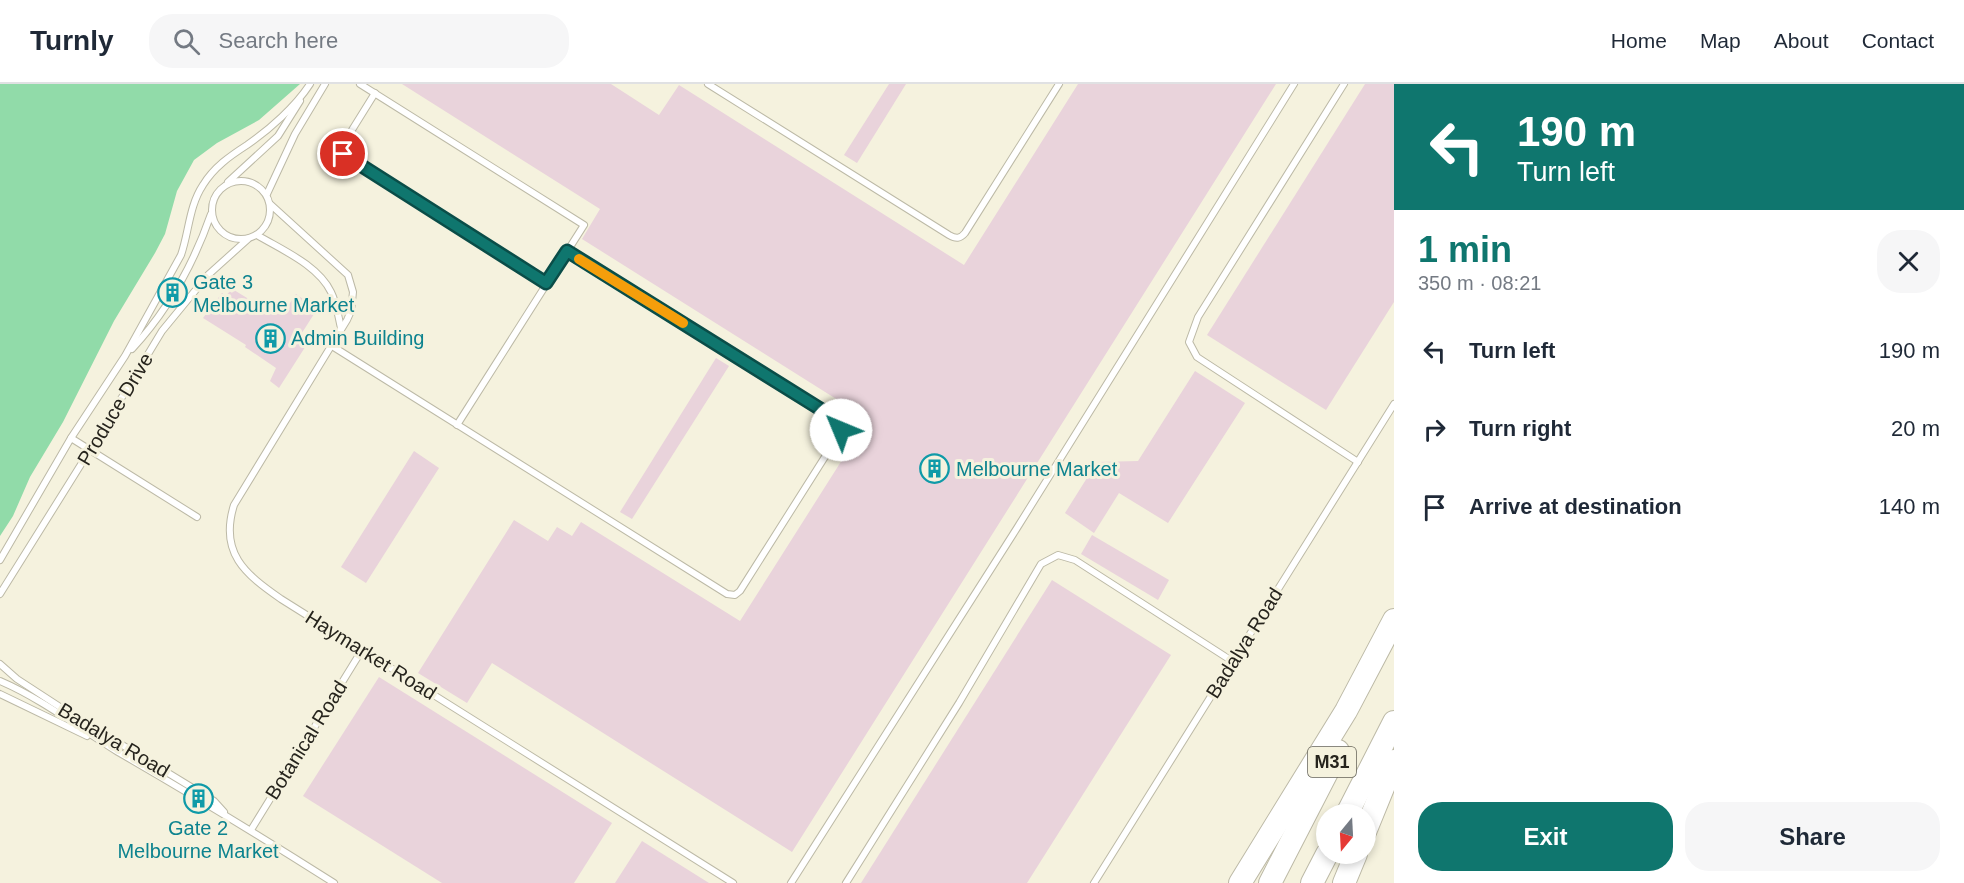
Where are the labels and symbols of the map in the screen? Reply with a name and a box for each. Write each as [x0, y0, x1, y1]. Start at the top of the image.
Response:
pin [317, 128, 368, 179]
place label: Gate 3 Melbourne Market [193, 271, 355, 316]
building icon: Gate 3 Melbourne Market [156, 277, 188, 309]
building icon: Admin Building [254, 322, 286, 354]
place label: Admin Building [291, 327, 424, 349]
street label: Produce Drive [73, 349, 157, 469]
position arrow [809, 398, 873, 462]
building icon: Melbourne Market [919, 453, 951, 485]
place label: Melbourne Market [956, 458, 1118, 480]
street label: Badalya Road [1201, 584, 1287, 702]
street label: Haymarket Road [302, 606, 440, 704]
street label: Botanical Road [261, 677, 351, 803]
street label: Badalya Road [54, 698, 174, 782]
road number: M31 [1308, 747, 1356, 777]
building icon: Gate 2 Melbourne Market [182, 782, 214, 814]
north arrow [1316, 804, 1376, 864]
place label: Gate 2 Melbourne Market [117, 817, 279, 862]

